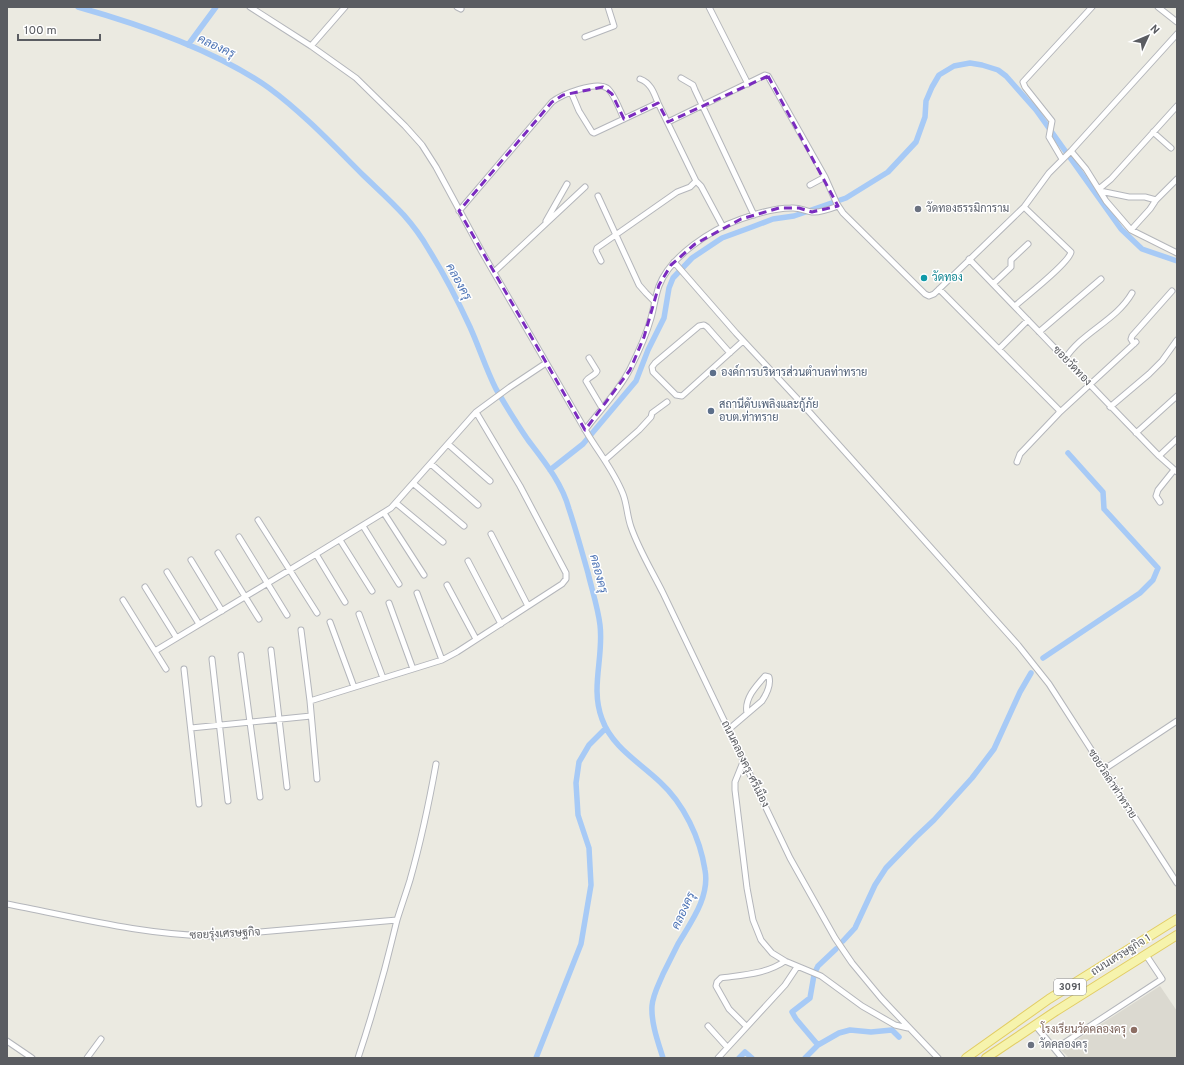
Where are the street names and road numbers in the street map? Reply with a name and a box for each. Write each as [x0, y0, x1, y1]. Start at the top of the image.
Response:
street label: ซอยวัดทอง [1049, 342, 1095, 389]
street label: ถนนคลองครุ-ศรีเมือง [717, 717, 774, 810]
street label: ซอยวิลล่าท่าทราย [1084, 746, 1140, 821]
street label: ซอยรุ่งเศรษฐกิจ [189, 924, 261, 944]
street label: ถนนเศรษฐกิจ 1 [1088, 931, 1154, 979]
road number: 3091 [1054, 979, 1086, 995]

